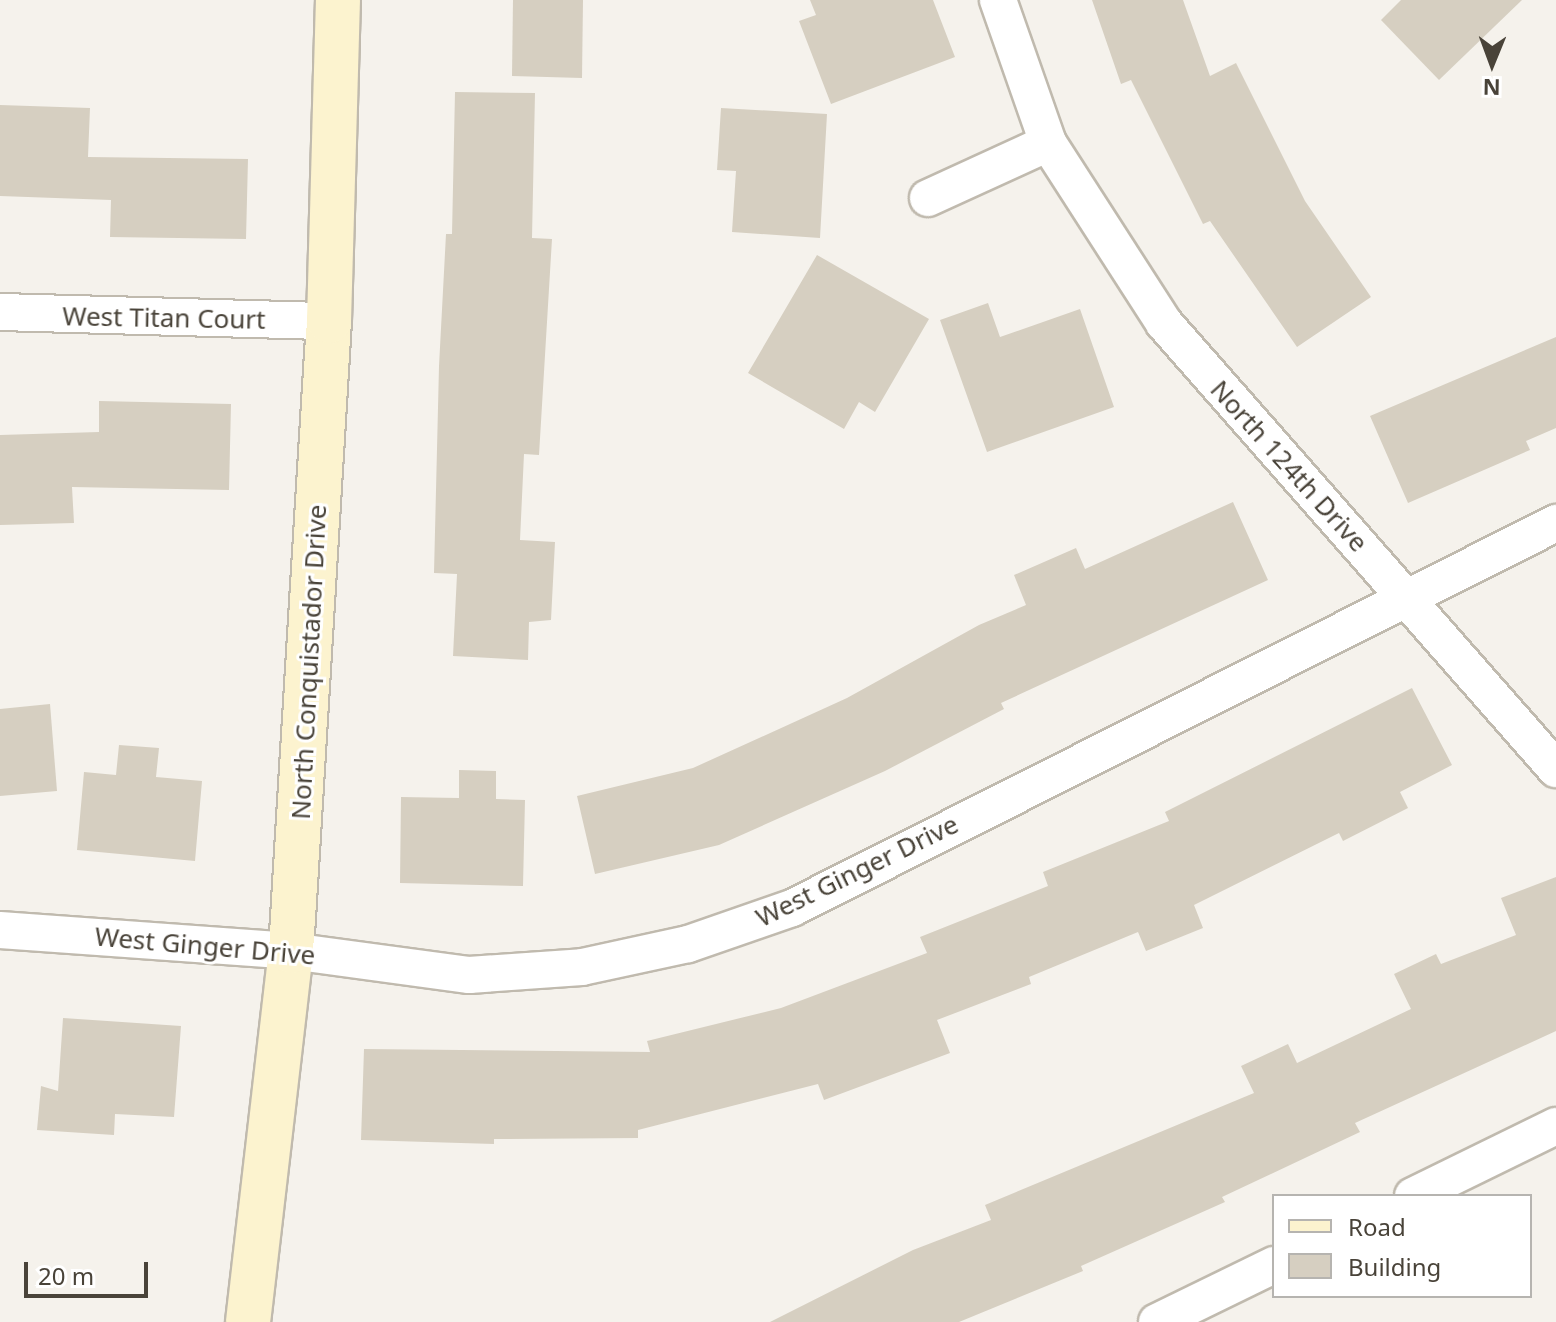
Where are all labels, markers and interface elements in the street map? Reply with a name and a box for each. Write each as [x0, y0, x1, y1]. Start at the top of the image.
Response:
north arrow [1452, 24, 1532, 104]
text: N [1482, 73, 1501, 103]
street label: West Titan Court [62, 301, 266, 335]
street label: North 124th Drive [1204, 374, 1374, 558]
street label: North Conquistador Drive [285, 504, 333, 820]
street label: West Ginger Drive [751, 809, 963, 933]
street label: West Ginger Drive [94, 921, 316, 971]
legend [1272, 1194, 1532, 1298]
text: Road [1348, 1210, 1406, 1243]
scale bar [28, 1246, 152, 1296]
text: Building [1348, 1250, 1441, 1283]
text: 20 m [38, 1259, 94, 1292]

